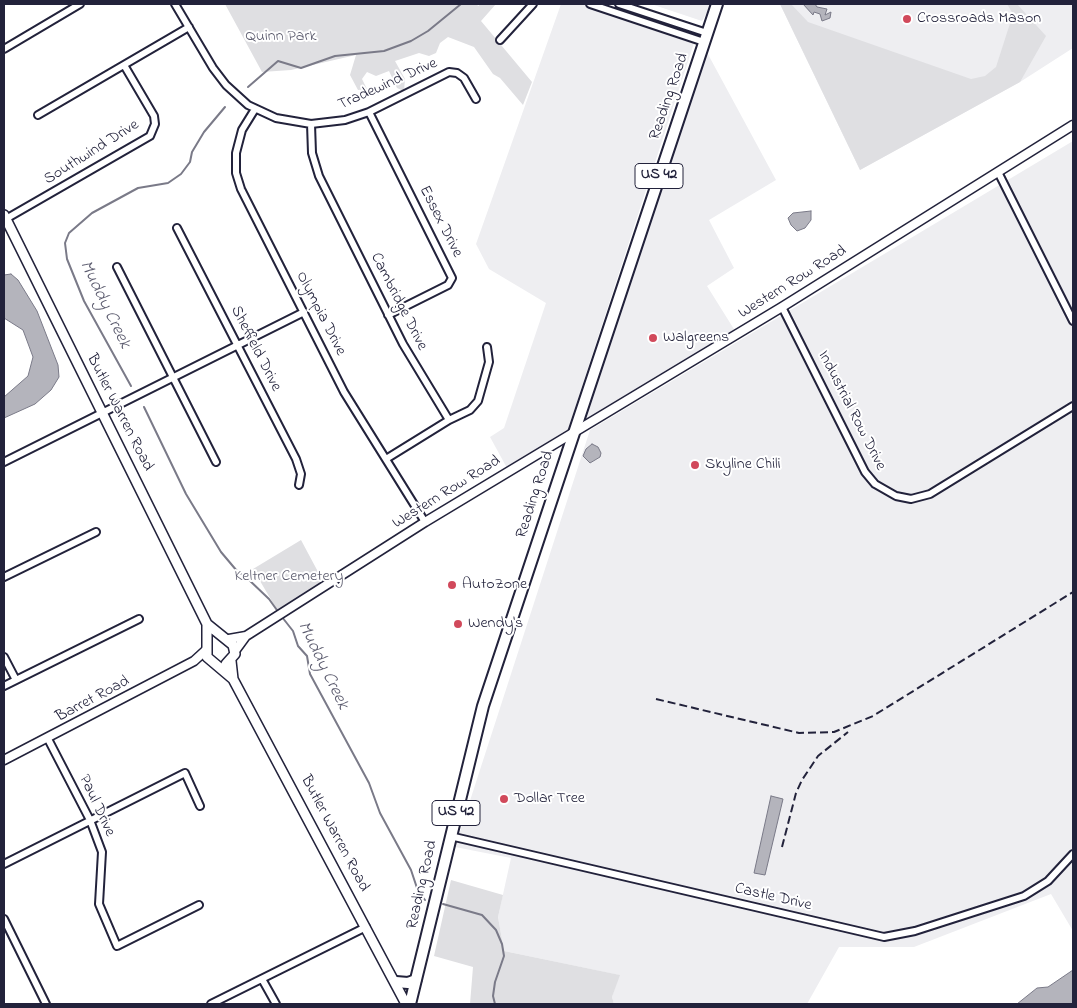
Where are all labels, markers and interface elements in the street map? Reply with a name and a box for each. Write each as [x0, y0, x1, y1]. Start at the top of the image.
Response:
place label: Crossroads Mason [917, 9, 1041, 29]
marker: Crossroads Mason [901, 13, 913, 25]
park label: Quinn Park [246, 27, 316, 47]
street label: Reading Road [646, 51, 694, 143]
street label: Tradewind Drive [335, 55, 441, 115]
street label: Southwind Drive [41, 116, 143, 190]
road number: US 42 [635, 164, 683, 188]
street label: Essex Drive [414, 183, 466, 261]
street label: Western Row Road [736, 242, 850, 324]
street label: Cambridge Drive [365, 250, 431, 354]
water label: Muddy Creek [73, 257, 135, 353]
street label: Olympia Drive [291, 269, 349, 359]
street label: Sheffield Drive [225, 303, 285, 395]
place label: Walgreens [663, 328, 729, 348]
marker: Walgreens [647, 332, 659, 344]
street label: Industrial Row Drive [813, 348, 889, 474]
street label: Butler Warren Road [81, 351, 157, 475]
street label: Reading Road [513, 449, 559, 541]
street label: Western Row Road [390, 452, 504, 534]
place label: Skyline Chili [705, 455, 781, 475]
marker: Skyline Chili [689, 459, 701, 471]
park label: Keltner Cemetery [235, 567, 343, 587]
place label: AutoZone [462, 575, 527, 595]
marker: AutoZone [446, 579, 458, 591]
place label: Wendy's [468, 614, 523, 634]
water label: Muddy Creek [291, 618, 353, 714]
marker: Wendy's [452, 618, 464, 630]
street label: Barret Road [53, 673, 133, 727]
street label: Paul Drive [73, 772, 119, 840]
street label: Butler Warren Road [295, 773, 373, 895]
place label: Dollar Tree [514, 789, 585, 809]
marker: Dollar Tree [498, 793, 510, 805]
road number: US 42 [432, 800, 480, 826]
street label: Reading Road [403, 839, 443, 931]
street label: Castle Drive [733, 880, 813, 916]

